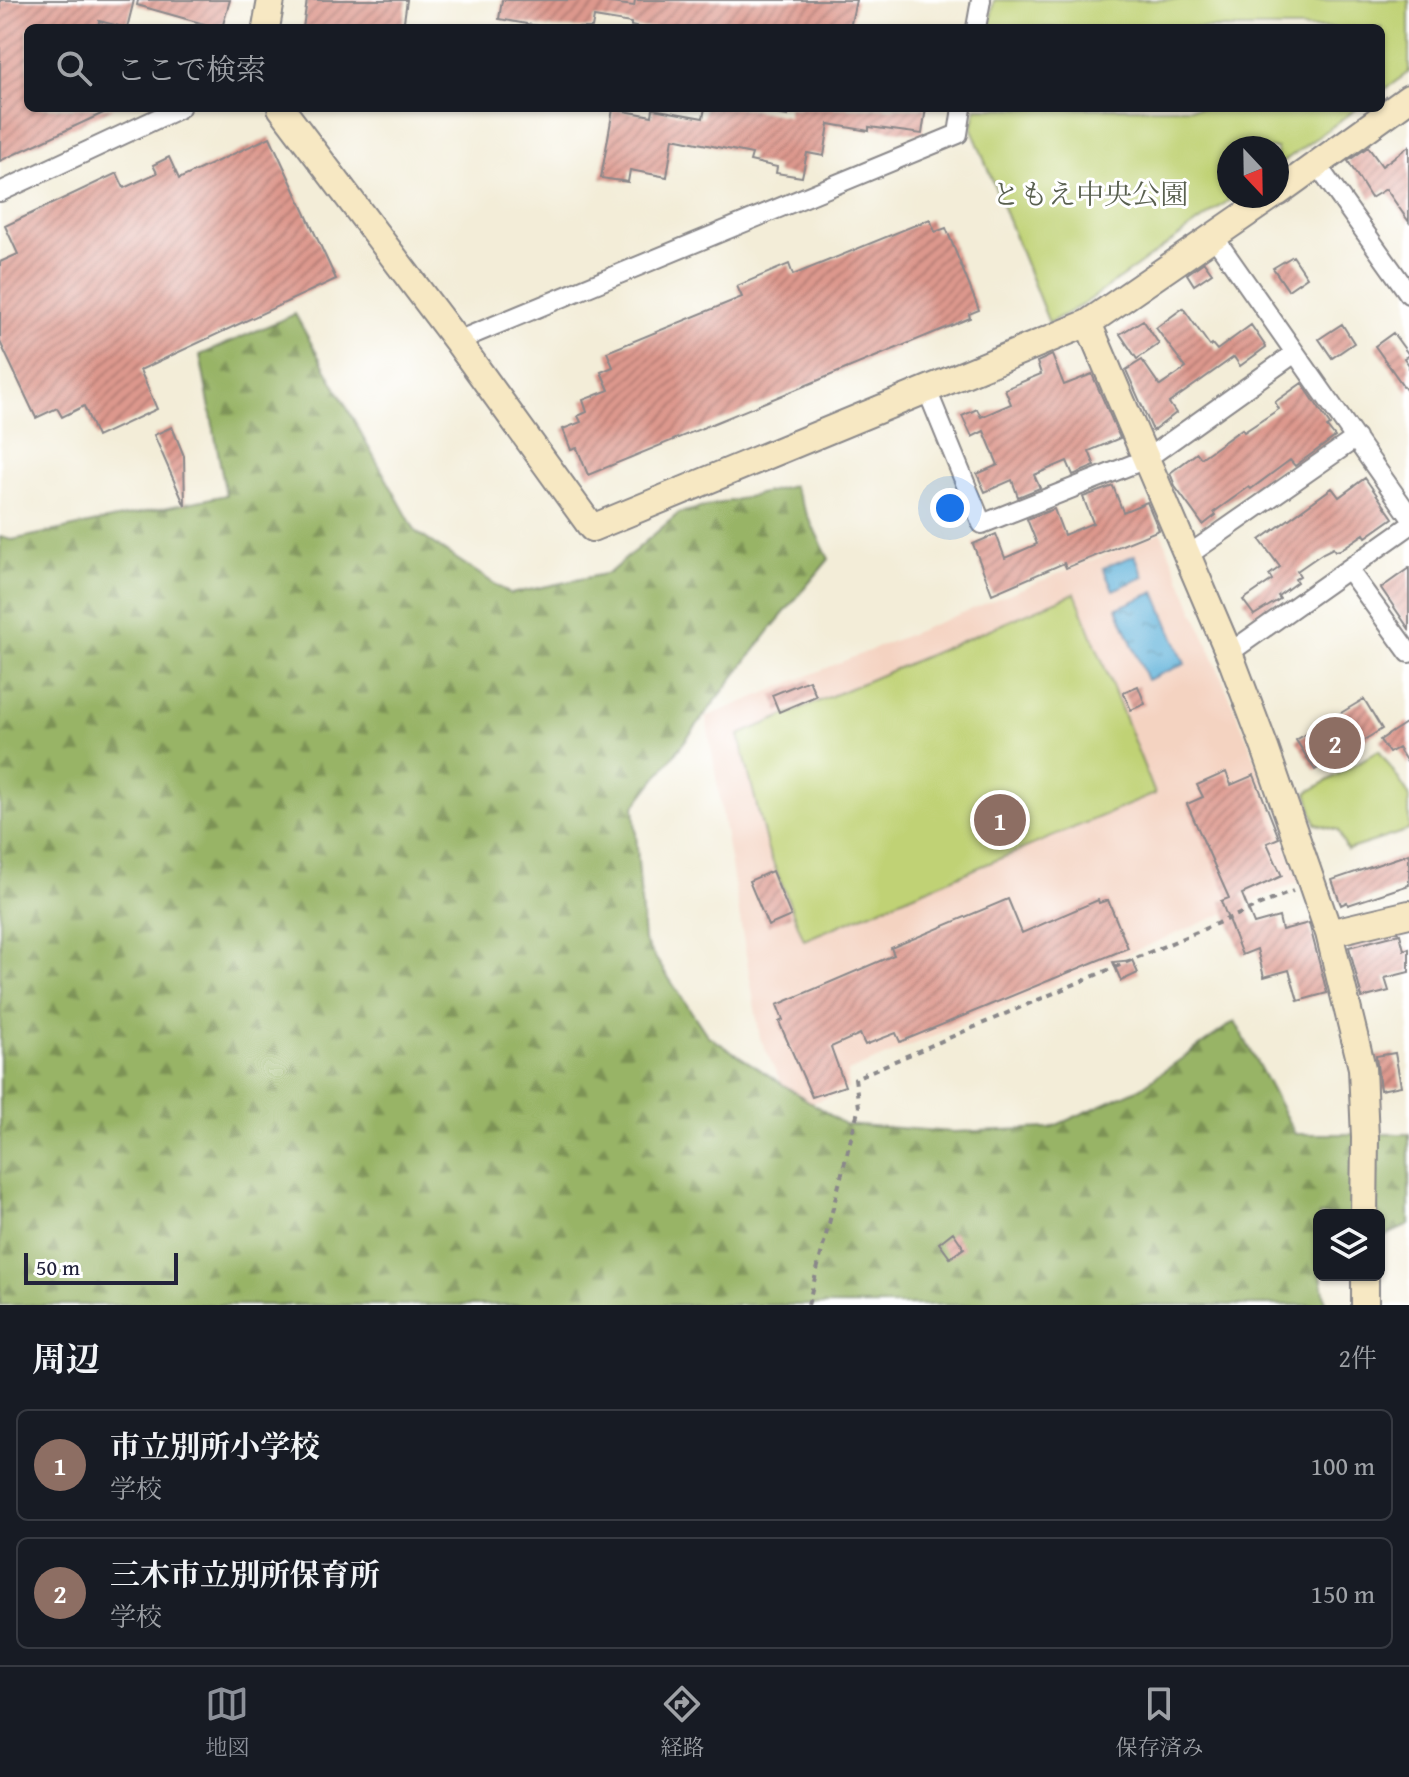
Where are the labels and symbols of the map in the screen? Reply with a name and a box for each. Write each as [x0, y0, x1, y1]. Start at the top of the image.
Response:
north arrow [1217, 136, 1289, 208]
park label: ともえ中央公園 [992, 173, 1188, 214]
your location [930, 488, 970, 528]
pin: 2 [1309, 713, 1361, 773]
pin: 1 [974, 790, 1026, 850]
scale bar [24, 1249, 178, 1285]

